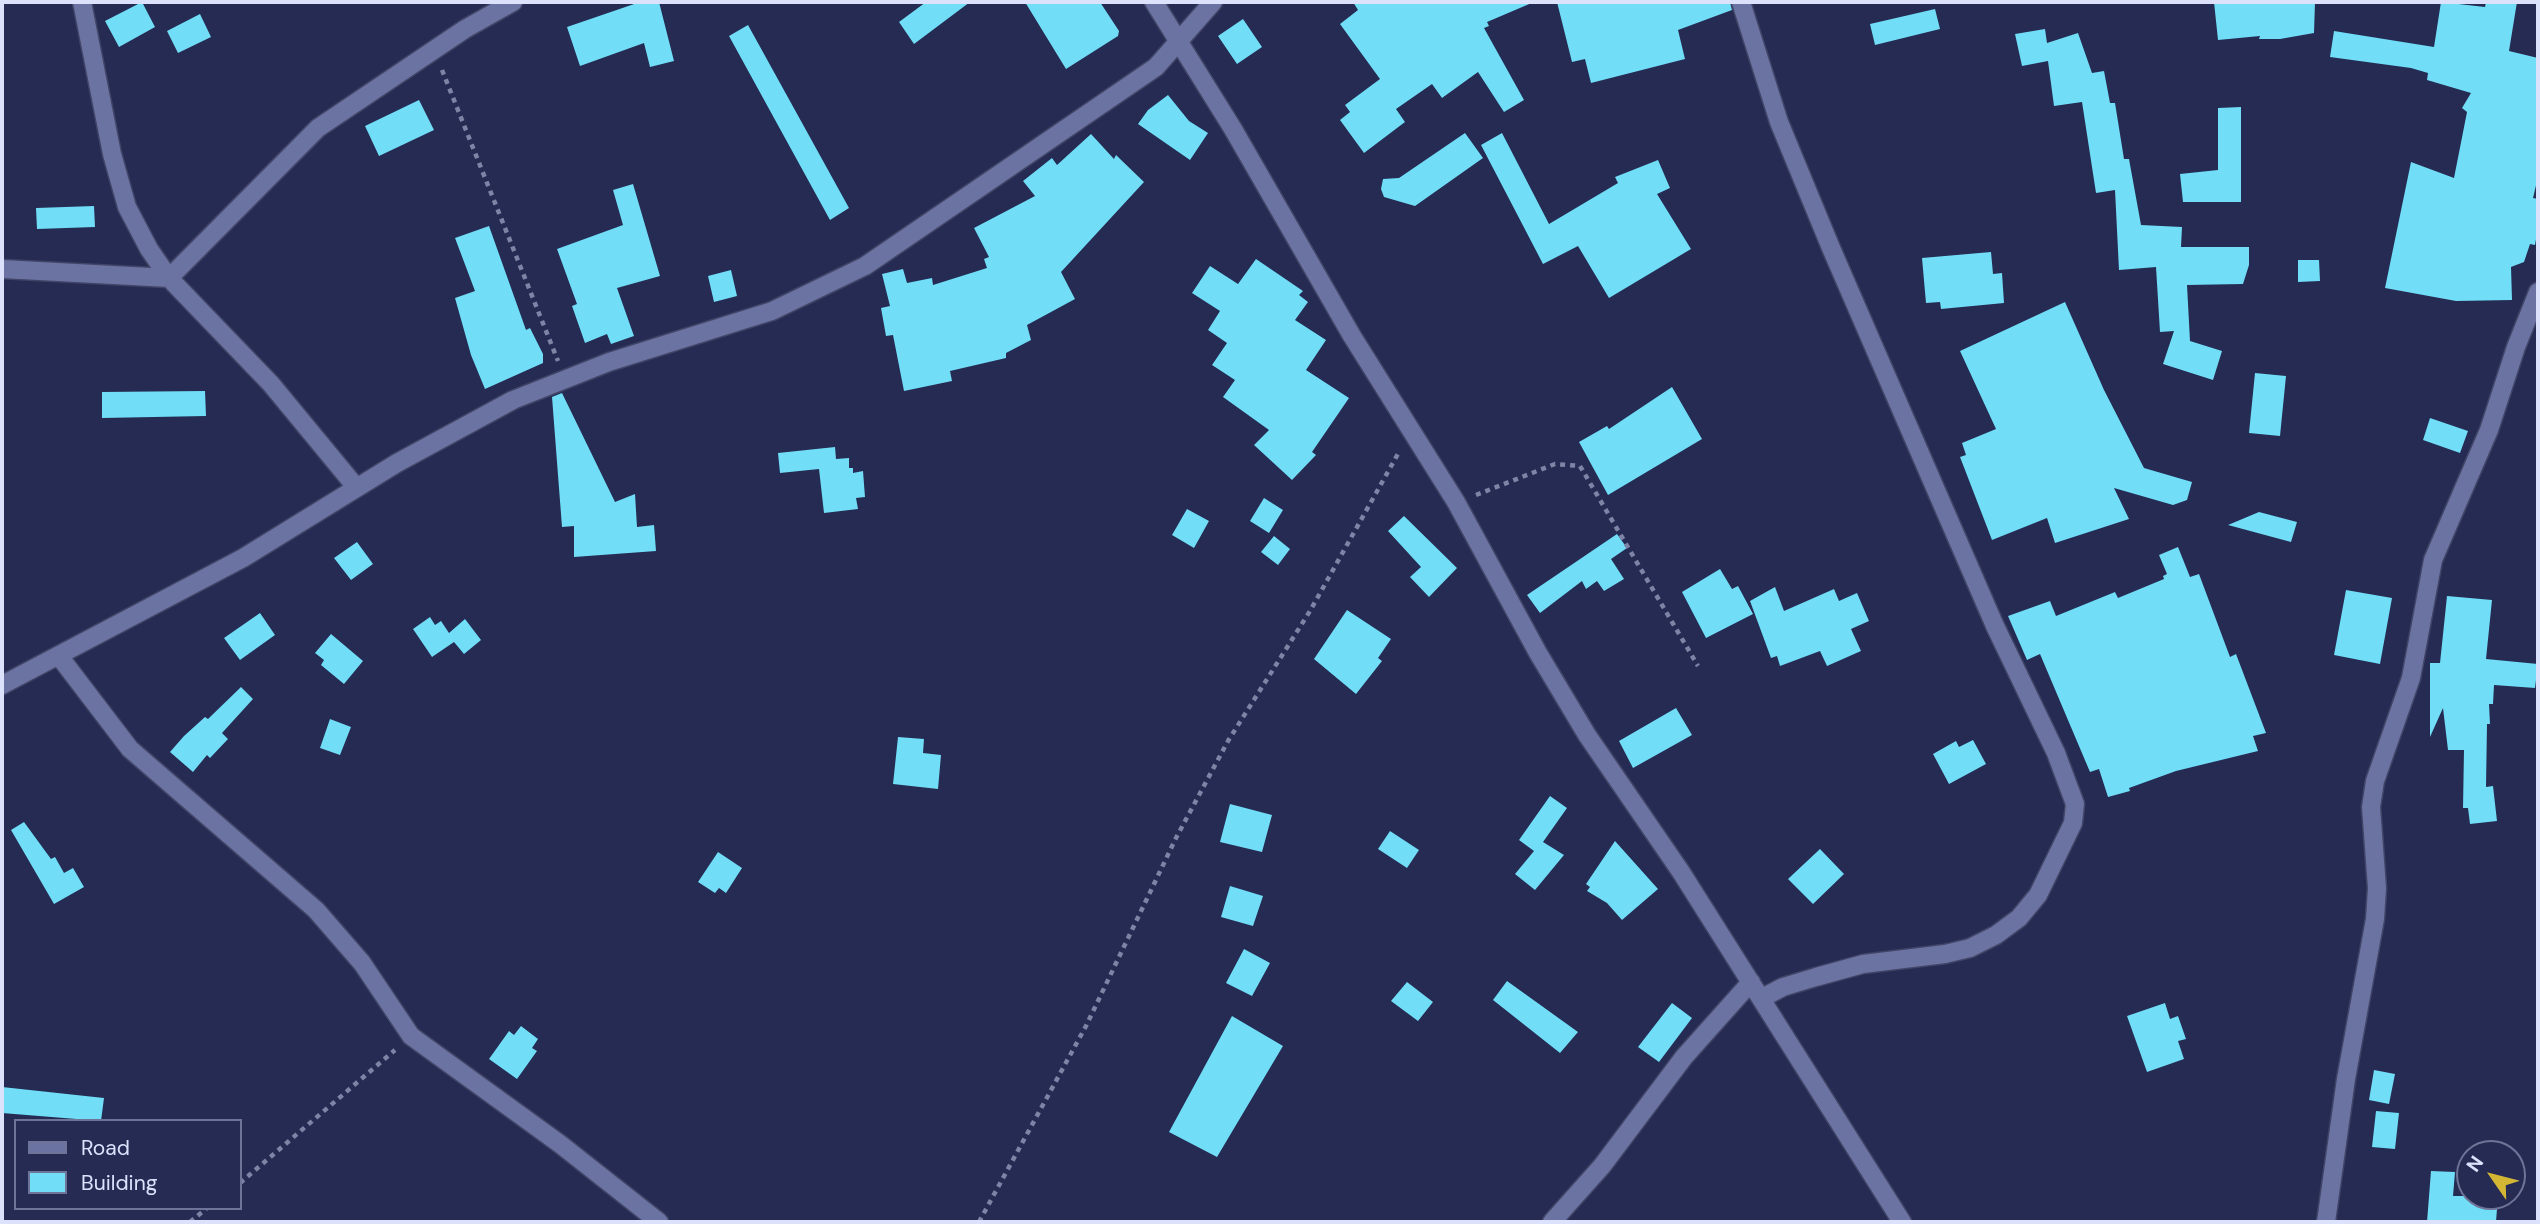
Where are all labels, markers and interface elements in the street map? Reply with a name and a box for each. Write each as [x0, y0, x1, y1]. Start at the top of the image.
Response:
legend [14, 1119, 242, 1210]
text: Road [81, 1134, 130, 1162]
north arrow [2456, 1140, 2526, 1210]
text: N [2461, 1151, 2489, 1177]
text: Building [81, 1169, 157, 1197]

